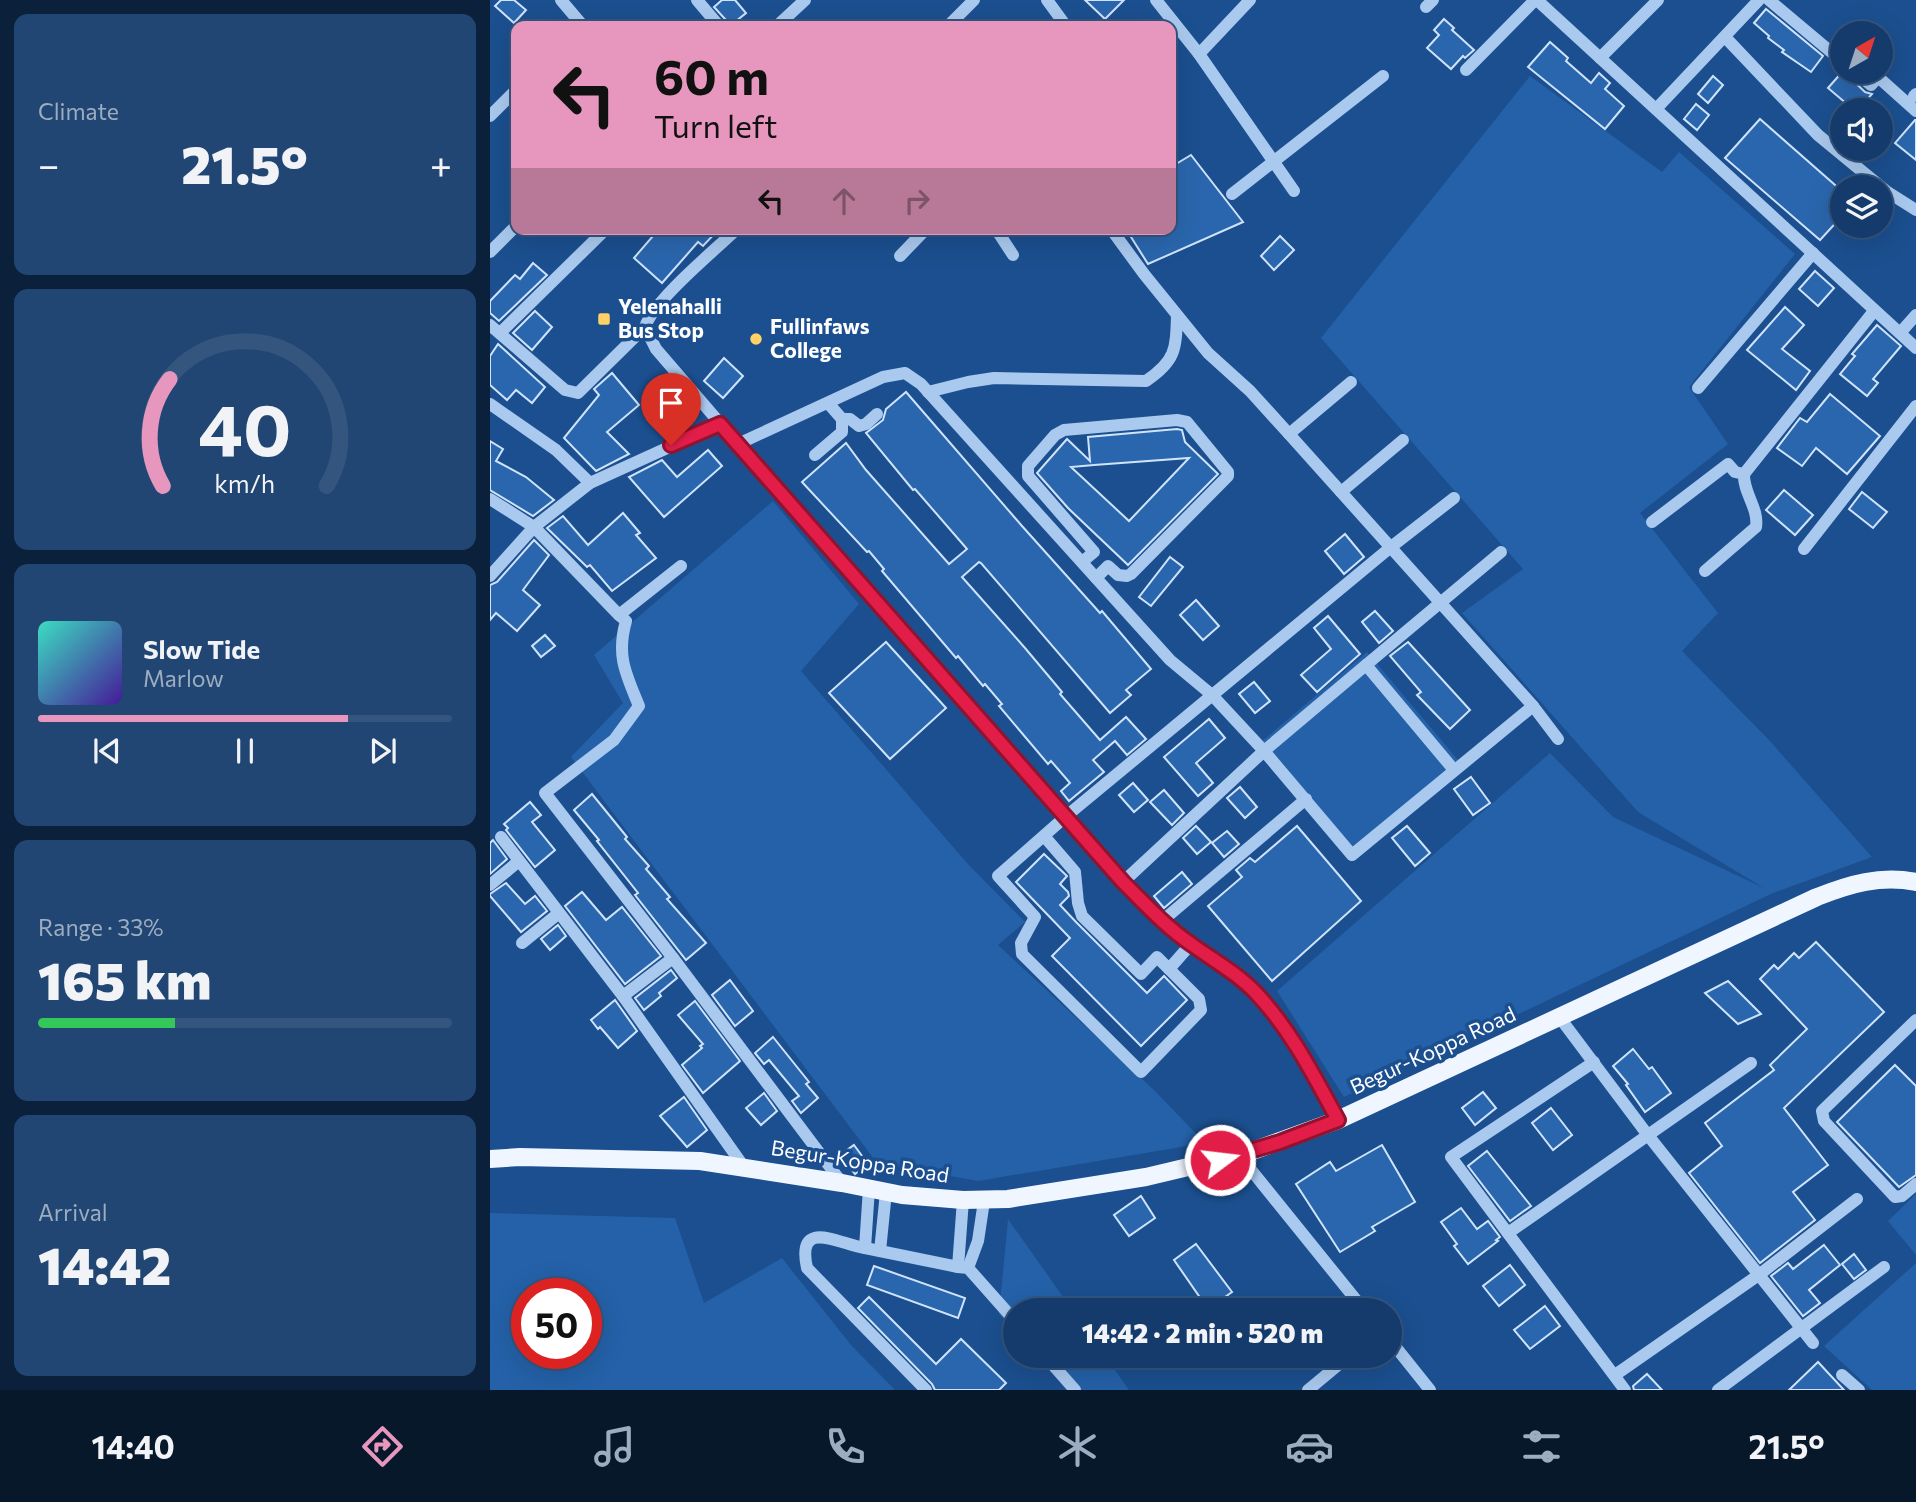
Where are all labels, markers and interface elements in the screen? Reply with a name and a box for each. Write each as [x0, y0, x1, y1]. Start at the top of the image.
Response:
north arrow [1830, 21, 1894, 84]
map controls [1830, 21, 1893, 238]
text: 60 m [654, 45, 769, 105]
icon: left [539, 49, 630, 140]
text: Climate [38, 97, 119, 125]
button: sound [1830, 98, 1893, 161]
text: Turn left [654, 105, 778, 145]
text: 21.5° [181, 131, 308, 195]
text: − [38, 140, 60, 187]
text: + [430, 140, 452, 187]
button: layers [1830, 175, 1893, 238]
icon: left [752, 182, 790, 220]
icon: ahead [825, 182, 863, 220]
icon: right [898, 182, 936, 220]
place label: Yelenahalli Bus Stop [618, 293, 722, 342]
marker: Yelenahalli Bus Stop [596, 311, 612, 327]
place label: Fullinfaws College [770, 313, 870, 362]
marker: Fullinfaws College [748, 331, 764, 347]
pin [641, 373, 701, 445]
text: 40 [198, 382, 292, 471]
icon: arrive [652, 384, 690, 422]
text: km/h [215, 468, 275, 498]
text: Slow Tide [143, 633, 260, 664]
text: Marlow [143, 664, 224, 692]
icon: previous [88, 732, 126, 770]
icon: pause [226, 732, 264, 770]
icon: next [364, 732, 402, 770]
text: Range · 33% [38, 913, 164, 941]
text: 165 km [38, 947, 211, 1011]
street label: Begur-Koppa Road [1346, 1000, 1519, 1099]
position arrow [1183, 1123, 1257, 1197]
street label: Begur-Koppa Road [769, 1134, 951, 1187]
text: Arrival [38, 1198, 108, 1226]
text: 14:42 [38, 1232, 171, 1296]
speed limit sign: 50 [511, 1278, 602, 1369]
text: 14:42 · 2 min · 520 m [1082, 1317, 1323, 1348]
icon: directions [358, 1422, 407, 1471]
icon: music [590, 1422, 639, 1471]
icon: phone [821, 1422, 870, 1471]
icon: climate [1053, 1422, 1102, 1471]
icon: car [1285, 1422, 1334, 1471]
icon: filters [1517, 1422, 1566, 1471]
text: 14:40 [91, 1426, 175, 1466]
text: 21.5° [1749, 1426, 1825, 1466]

